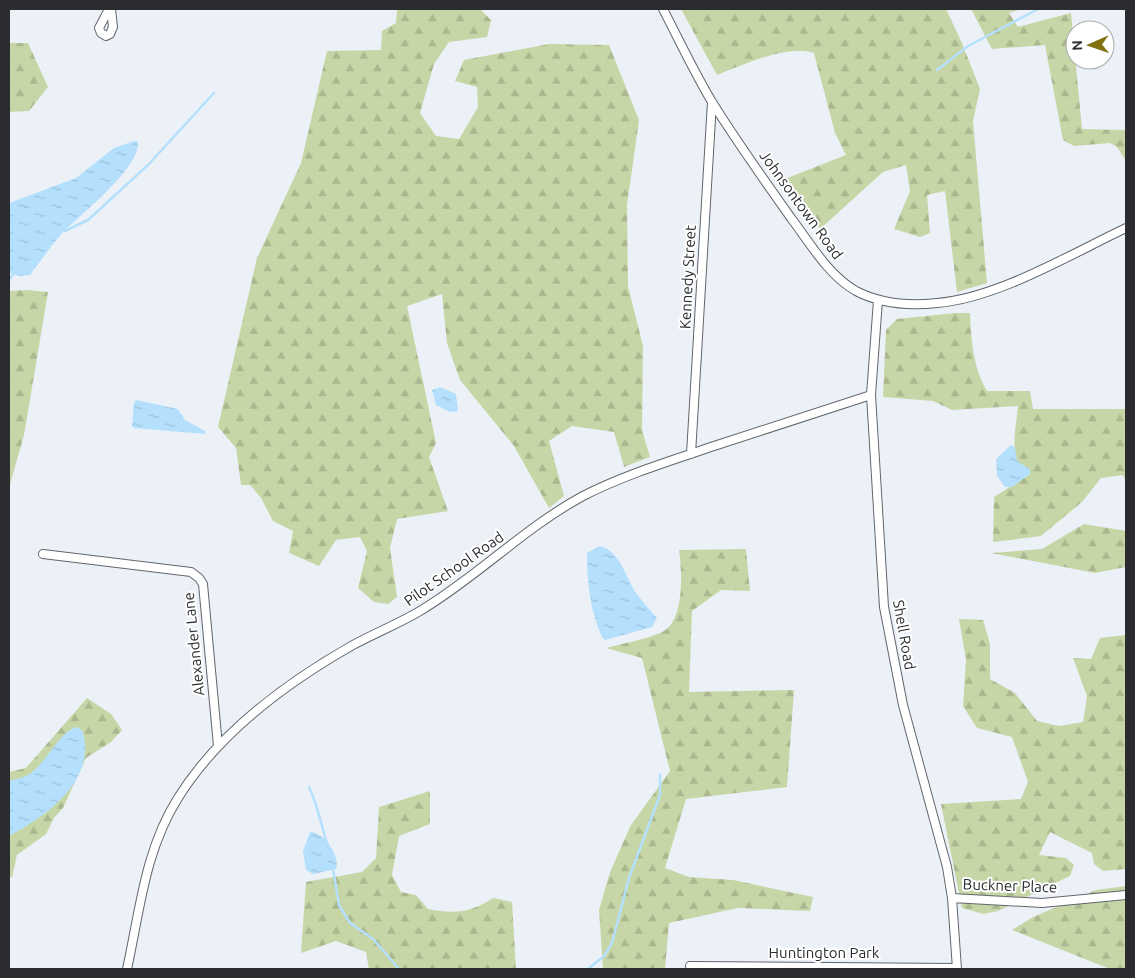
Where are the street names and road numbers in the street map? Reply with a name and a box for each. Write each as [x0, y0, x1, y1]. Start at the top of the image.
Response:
street label: Johnsontown Road [756, 147, 846, 262]
street label: Kennedy Street [676, 225, 699, 329]
street label: Pilot School Road [401, 528, 507, 609]
street label: Alexander Lane [180, 591, 207, 697]
street label: Shell Road [890, 599, 919, 671]
street label: Buckner Place [963, 875, 1058, 896]
street label: Huntington Park [769, 944, 880, 961]

